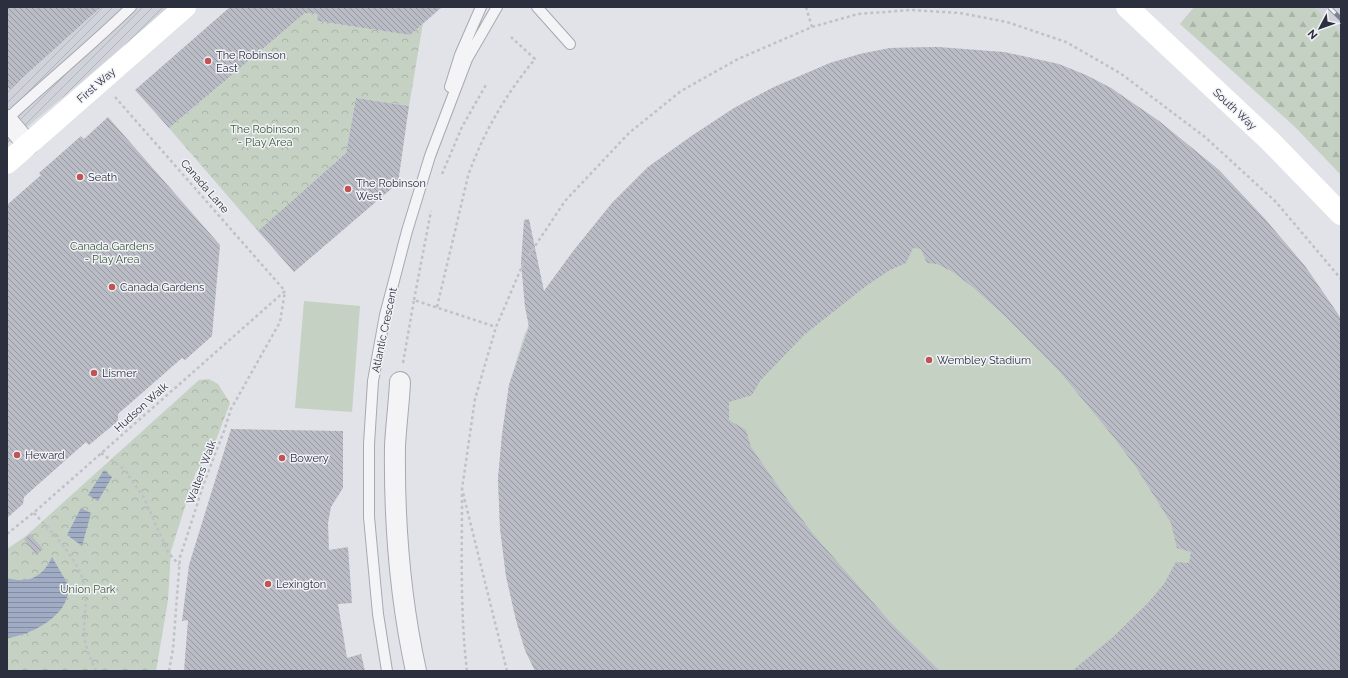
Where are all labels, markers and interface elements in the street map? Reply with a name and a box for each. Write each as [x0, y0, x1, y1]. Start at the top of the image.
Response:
north arrow [1300, 8, 1340, 48]
text: N [1305, 27, 1320, 42]
place label: The Robinson East [216, 49, 286, 75]
marker: The Robinson East [203, 56, 213, 66]
street label: First Way [74, 65, 118, 106]
street label: South Way [1210, 86, 1259, 133]
park label: The Robinson - Play Area [230, 123, 300, 149]
street label: Canada Lane [178, 157, 232, 216]
place label: Seath [88, 171, 117, 184]
marker: Seath [75, 172, 85, 182]
place label: The Robinson West [356, 177, 426, 203]
marker: The Robinson West [343, 184, 353, 194]
park label: Canada Gardens - Play Area [70, 240, 154, 266]
place label: Canada Gardens [120, 281, 204, 294]
marker: Canada Gardens [107, 282, 117, 292]
street label: Atlantic Crescent [369, 286, 400, 374]
place label: Wembley Stadium [937, 354, 1031, 367]
marker: Wembley Stadium [924, 355, 934, 365]
place label: Lismer [102, 367, 137, 380]
marker: Lismer [89, 368, 99, 378]
street label: Hudson Walk [112, 380, 171, 435]
street label: Walters Walk [184, 438, 219, 506]
place label: Heward [25, 449, 65, 462]
marker: Heward [12, 450, 22, 460]
place label: Bowery [290, 452, 329, 465]
marker: Bowery [277, 453, 287, 463]
place label: Lexington [276, 578, 326, 591]
marker: Lexington [263, 579, 273, 589]
park label: Union Park [60, 583, 116, 596]

